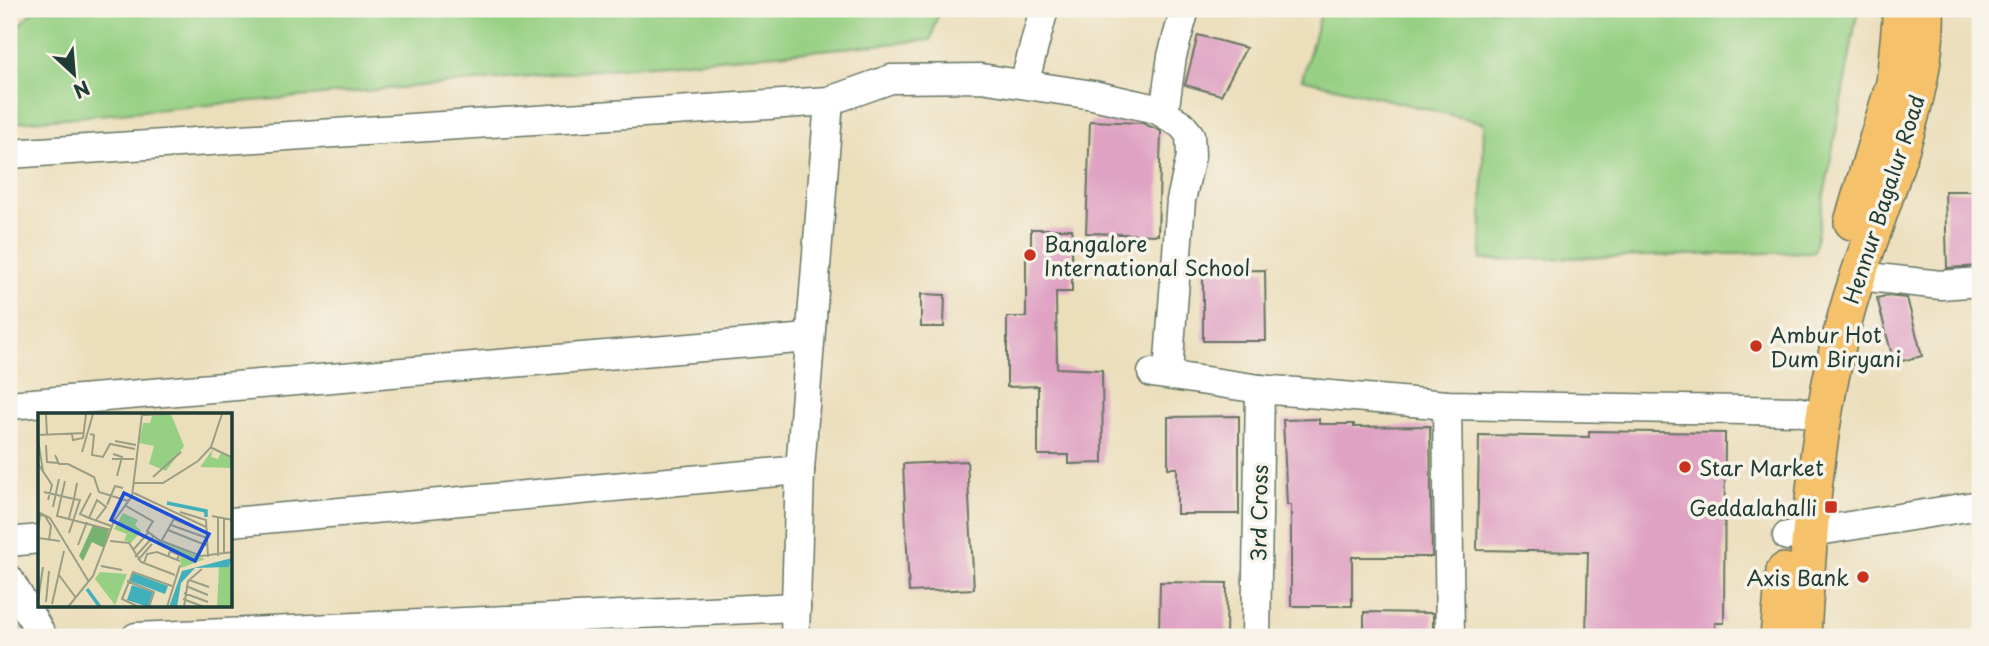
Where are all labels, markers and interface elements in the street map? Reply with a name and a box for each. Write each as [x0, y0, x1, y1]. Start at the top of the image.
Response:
north arrow [38, 38, 108, 108]
text: N [69, 74, 95, 106]
street label: Hennur Bagalur Road [1834, 90, 1932, 308]
place label: Bangalore International School [1044, 227, 1250, 283]
marker: Bangalore International School [1022, 247, 1038, 263]
place label: Ambur Hot Dum Biryani [1770, 318, 1901, 374]
marker: Ambur Hot Dum Biryani [1748, 338, 1764, 354]
inset map [38, 413, 233, 608]
place label: Star Market [1699, 451, 1824, 483]
marker: Star Market [1677, 459, 1693, 475]
street label: 3rd Cross [1241, 464, 1275, 562]
place label: Geddalahalli [1689, 491, 1817, 523]
marker: Geddalahalli [1823, 499, 1839, 515]
place label: Axis Bank [1747, 561, 1849, 593]
marker: Axis Bank [1855, 569, 1871, 585]

